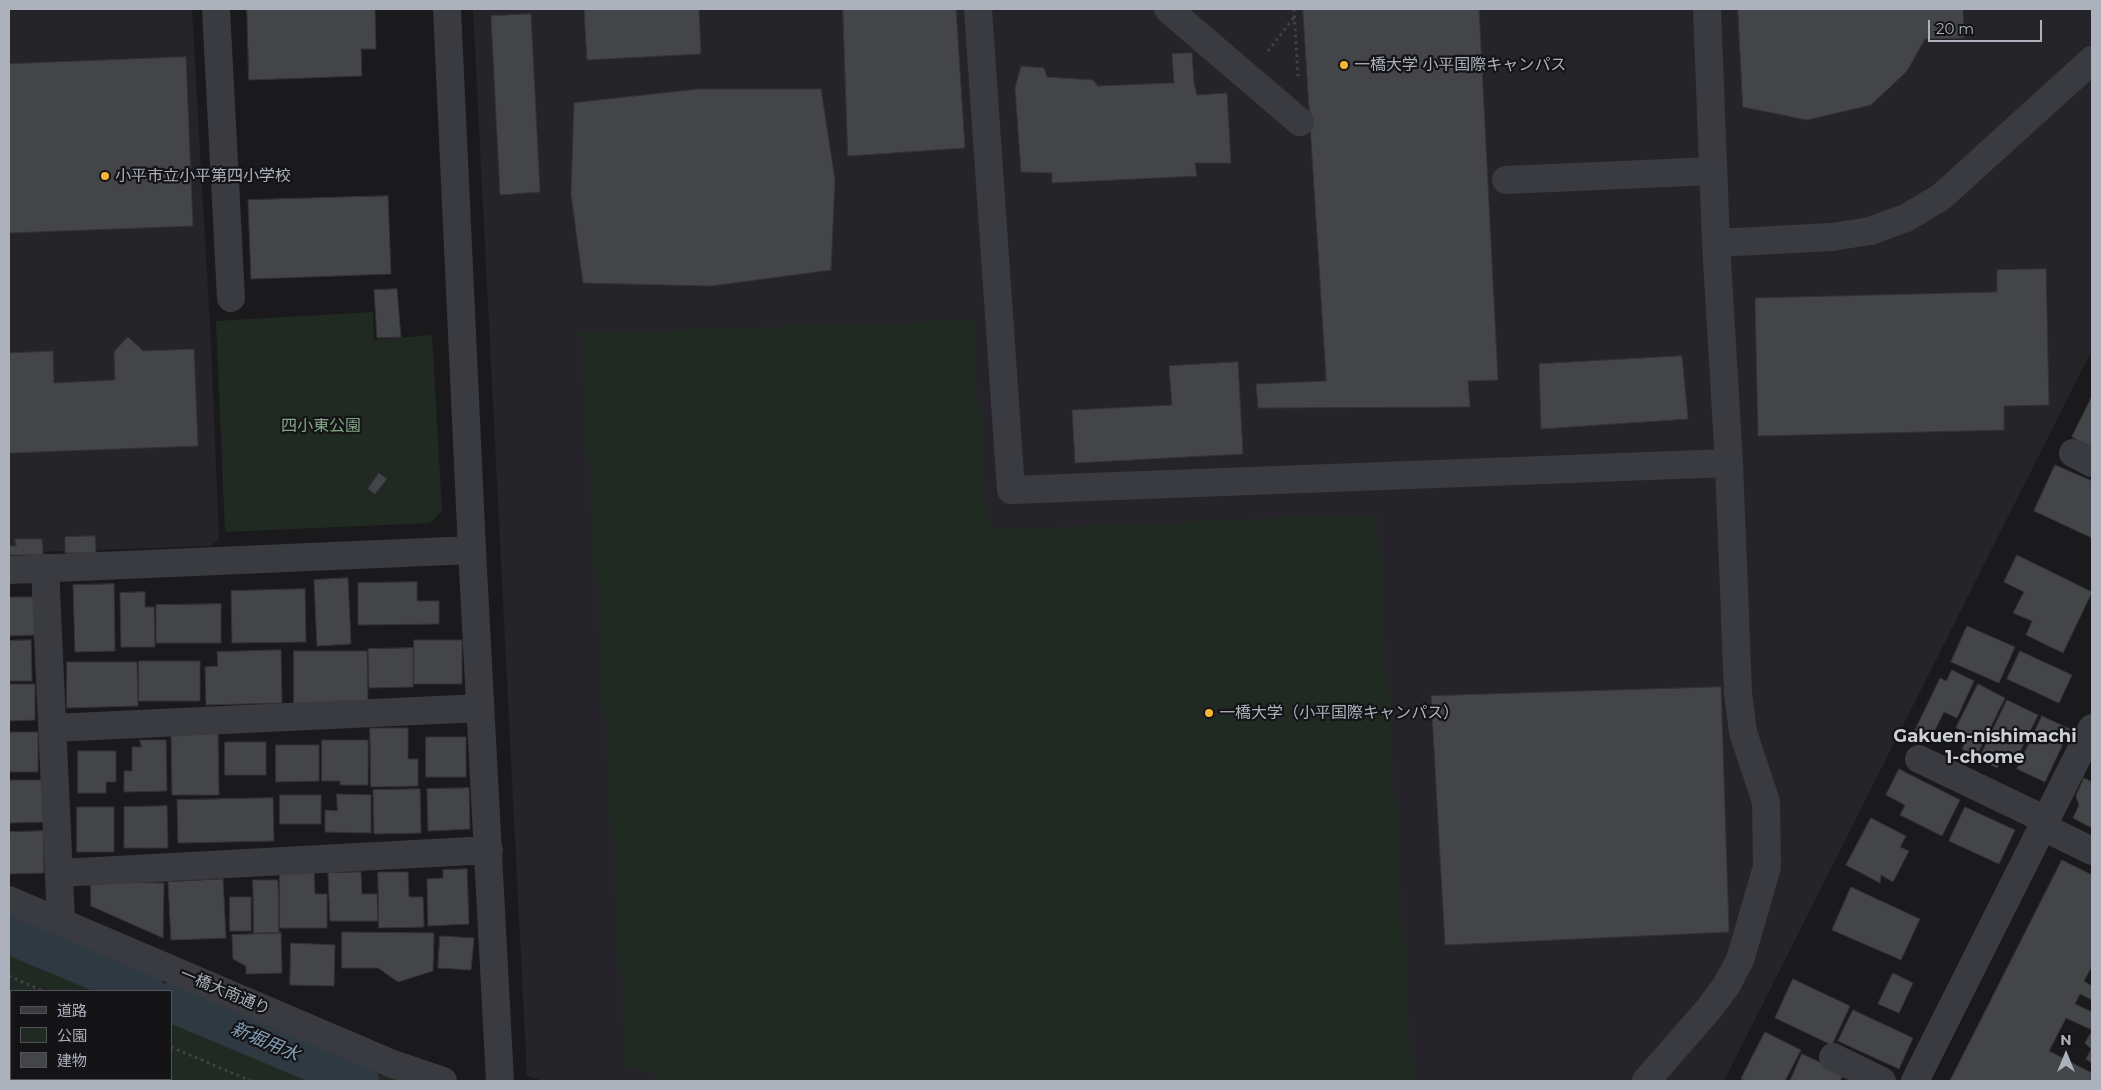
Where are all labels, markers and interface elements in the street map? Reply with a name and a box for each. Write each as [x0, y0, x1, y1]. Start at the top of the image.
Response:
scale bar [1931, 10, 2045, 42]
text: 20 m [1936, 19, 1974, 38]
place label: 一橋大学 小平国際キャンパス [1354, 55, 1566, 75]
marker: 一橋大学 小平国際キャンパス [1338, 59, 1350, 71]
place label: 小平市立小平第四小学校 [115, 166, 291, 186]
marker: 小平市立小平第四小学校 [99, 170, 111, 182]
park label: 四小東公園 [281, 416, 361, 436]
place label: 一橋大学（小平国際キャンパス） [1219, 703, 1459, 723]
marker: 一橋大学（小平国際キャンパス） [1203, 707, 1215, 719]
district label: Gakuen-nishimachi 1-chome [1893, 726, 2077, 769]
street label: 一橋大南通り [177, 964, 273, 1020]
legend [10, 990, 172, 1080]
text: 道路 [57, 1001, 87, 1020]
water label: 新堀用水 [228, 1018, 302, 1066]
text: 公園 [57, 1026, 87, 1045]
north arrow [2041, 1030, 2091, 1080]
text: N [2060, 1031, 2072, 1049]
text: 建物 [57, 1051, 87, 1070]

